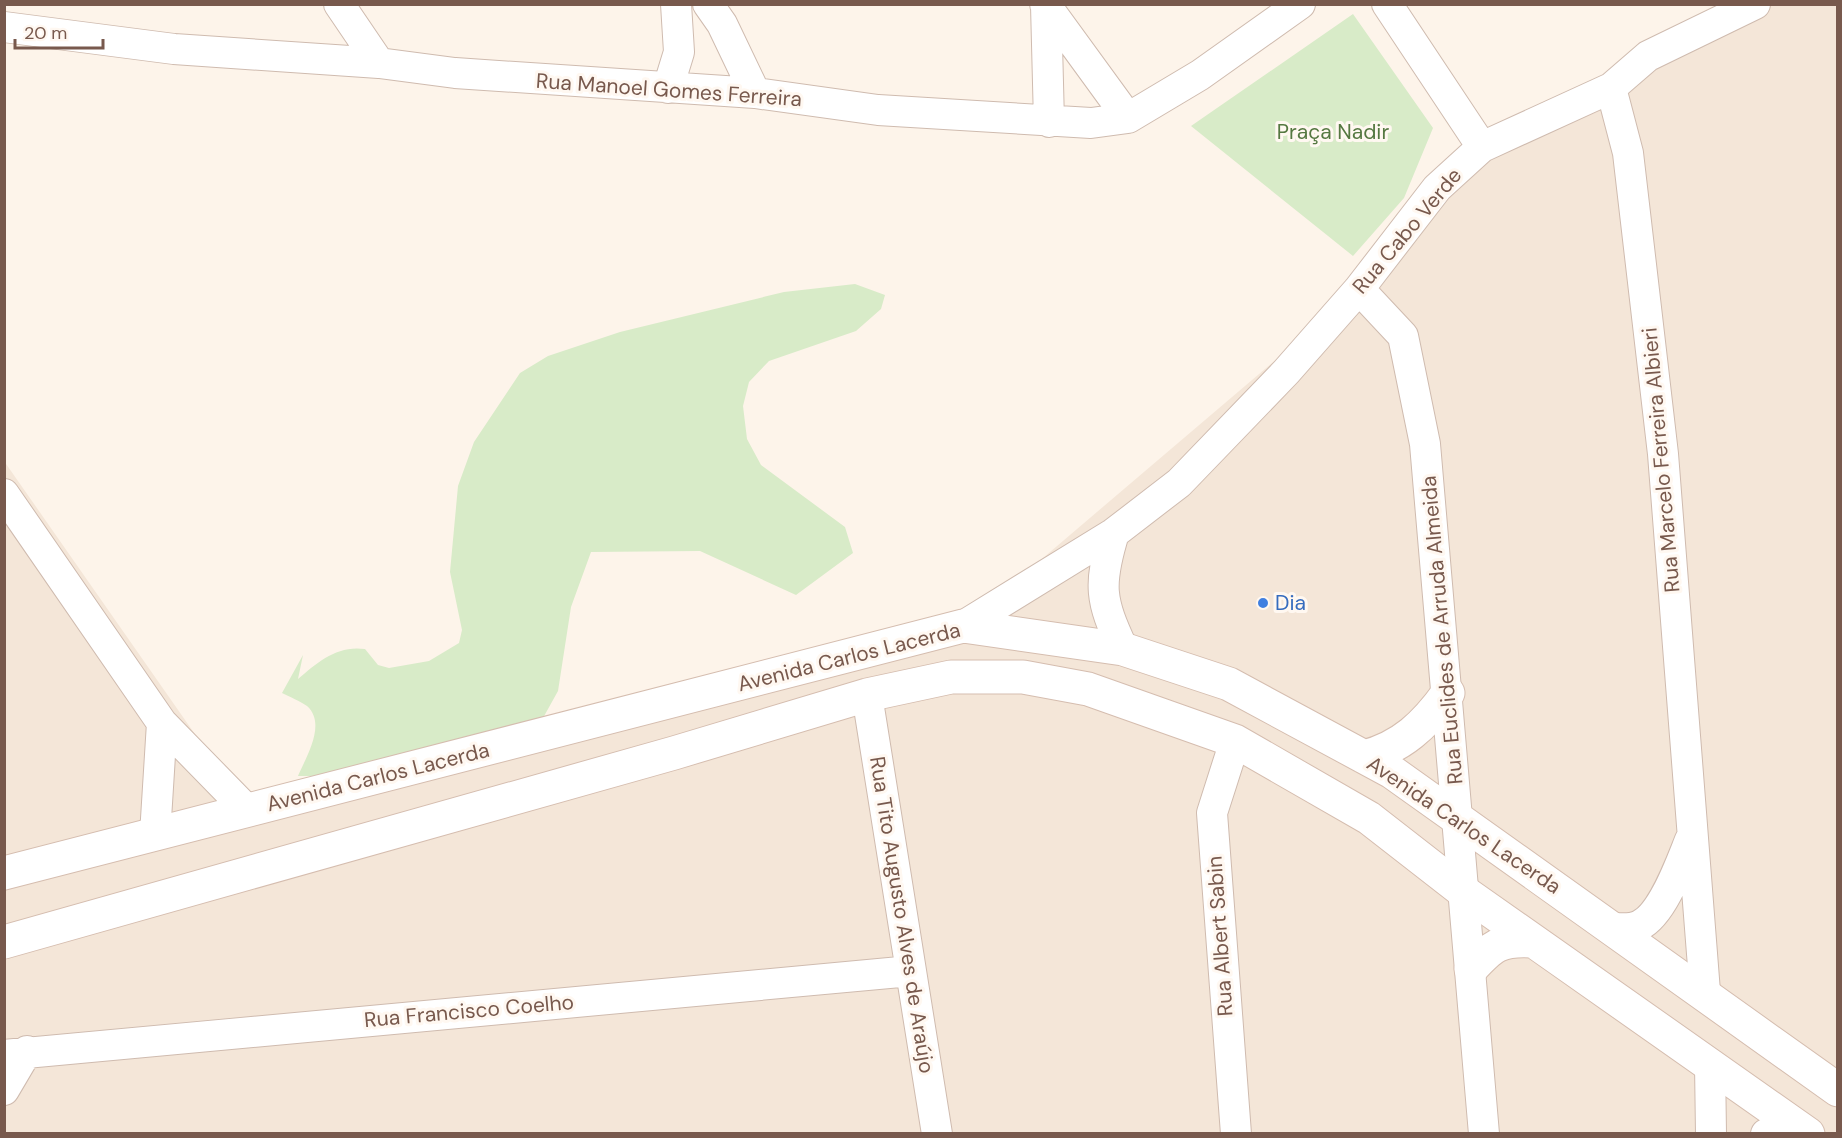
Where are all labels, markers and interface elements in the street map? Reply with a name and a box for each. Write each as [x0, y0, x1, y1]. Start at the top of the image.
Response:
scale bar [15, 12, 104, 50]
text: 20 m [24, 21, 67, 45]
street label: Rua Manoel Gomes Ferreira [535, 67, 803, 113]
park label: Praça Nadir [1277, 118, 1389, 146]
street label: Rua Cabo Verde [1346, 162, 1468, 300]
street label: Rua Marcelo Ferreira Albieri [1635, 326, 1687, 594]
street label: Rua Euclides de Arruda Almeida [1415, 475, 1469, 785]
place label: Dia [1275, 589, 1306, 617]
marker: Dia [1256, 596, 1270, 610]
street label: Avenida Carlos Lacerda [735, 616, 963, 698]
street label: Avenida Carlos Lacerda [264, 736, 492, 818]
street label: Avenida Carlos Lacerda [1361, 749, 1567, 901]
street label: Rua Tito Augusto Alves de Araújo [863, 755, 941, 1075]
street label: Rua Albert Sabin [1200, 855, 1240, 1017]
street label: Rua Francisco Coelho [363, 988, 575, 1034]

